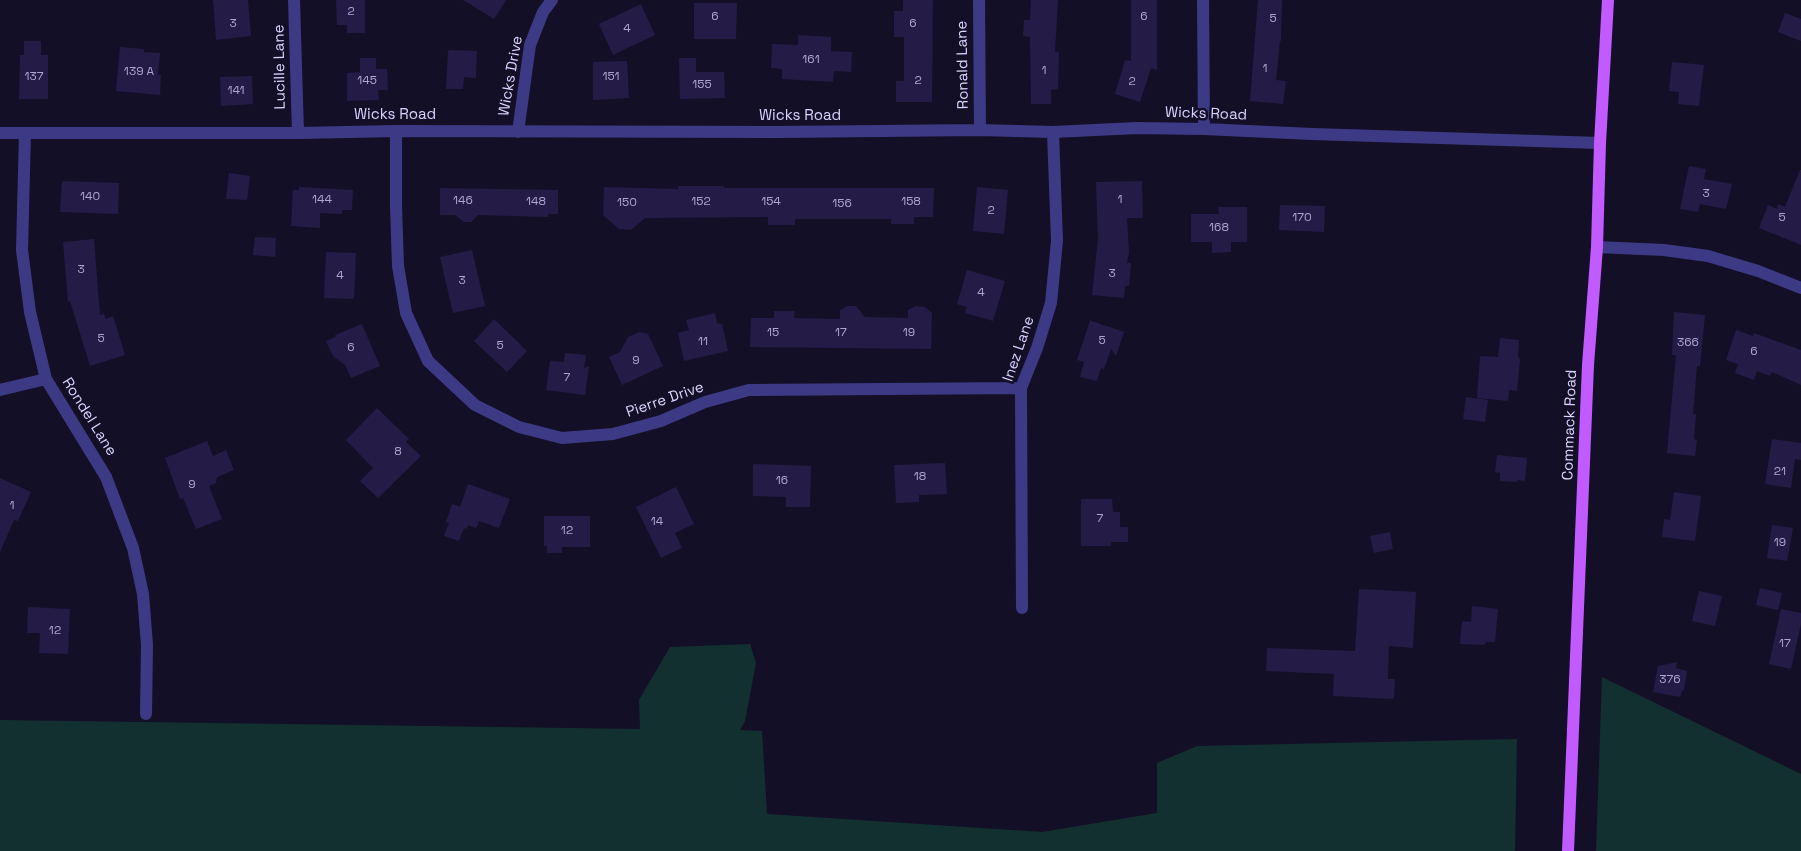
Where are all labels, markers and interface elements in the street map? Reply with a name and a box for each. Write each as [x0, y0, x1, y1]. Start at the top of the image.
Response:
house number: 2 [347, 5, 355, 19]
house number: 6 [711, 10, 719, 24]
house number: 6 [1140, 10, 1148, 24]
house number: 5 [1269, 12, 1277, 26]
house number: 3 [229, 17, 237, 31]
house number: 6 [909, 17, 917, 31]
street label: Ronald Lane [953, 21, 973, 109]
house number: 4 [623, 22, 631, 36]
street label: Lucille Lane [270, 24, 290, 110]
street label: Wicks Drive [495, 34, 527, 118]
house number: 161 [802, 53, 820, 67]
house number: 1 [1262, 62, 1268, 76]
house number: 1 [1041, 64, 1047, 78]
house number: 139 A [124, 65, 154, 79]
house number: 137 [24, 70, 44, 84]
house number: 151 [602, 70, 620, 84]
house number: 145 [357, 74, 377, 88]
house number: 2 [914, 74, 922, 88]
house number: 2 [1128, 75, 1136, 89]
house number: 155 [692, 78, 712, 92]
house number: 141 [227, 84, 245, 98]
street label: Wicks Road [1165, 104, 1247, 124]
street label: Wicks Road [354, 106, 436, 124]
street label: Wicks Road [759, 107, 841, 125]
house number: 3 [1702, 187, 1710, 201]
house number: 140 [80, 190, 100, 204]
house number: 144 [312, 193, 332, 207]
house number: 1 [1117, 193, 1123, 207]
house number: 146 [453, 194, 473, 208]
house number: 148 [526, 195, 546, 209]
house number: 152 [691, 195, 711, 209]
house number: 154 [761, 195, 781, 209]
house number: 158 [901, 195, 921, 209]
house number: 150 [617, 196, 637, 210]
house number: 156 [832, 197, 852, 211]
house number: 2 [987, 204, 995, 218]
house number: 170 [1292, 211, 1312, 225]
house number: 5 [1778, 211, 1786, 225]
house number: 168 [1209, 221, 1229, 235]
house number: 3 [77, 263, 85, 277]
house number: 3 [1108, 267, 1116, 281]
house number: 4 [336, 269, 344, 283]
house number: 3 [458, 274, 466, 288]
house number: 4 [977, 286, 985, 300]
street label: Inez Lane [999, 314, 1039, 384]
house number: 15 [767, 326, 779, 340]
house number: 17 [835, 326, 847, 340]
house number: 19 [903, 326, 915, 340]
house number: 5 [97, 332, 105, 346]
house number: 5 [1098, 334, 1106, 348]
house number: 11 [698, 335, 708, 349]
house number: 366 [1677, 336, 1699, 350]
house number: 5 [496, 339, 504, 353]
house number: 6 [347, 341, 355, 355]
house number: 6 [1750, 345, 1758, 359]
house number: 9 [632, 354, 640, 368]
street label: Commack Road [1559, 369, 1581, 481]
house number: 7 [564, 371, 570, 385]
street label: Rondel Lane [58, 375, 120, 459]
street label: Pierre Drive [624, 378, 706, 422]
house number: 8 [394, 445, 402, 459]
house number: 21 [1774, 465, 1786, 479]
house number: 18 [914, 470, 926, 484]
house number: 16 [776, 474, 788, 488]
house number: 9 [188, 478, 196, 492]
house number: 1 [9, 499, 15, 513]
house number: 7 [1097, 512, 1103, 526]
house number: 14 [651, 515, 663, 529]
house number: 12 [561, 524, 573, 538]
house number: 19 [1774, 536, 1786, 550]
house number: 12 [49, 624, 61, 638]
house number: 17 [1779, 637, 1791, 651]
house number: 376 [1659, 673, 1681, 687]

